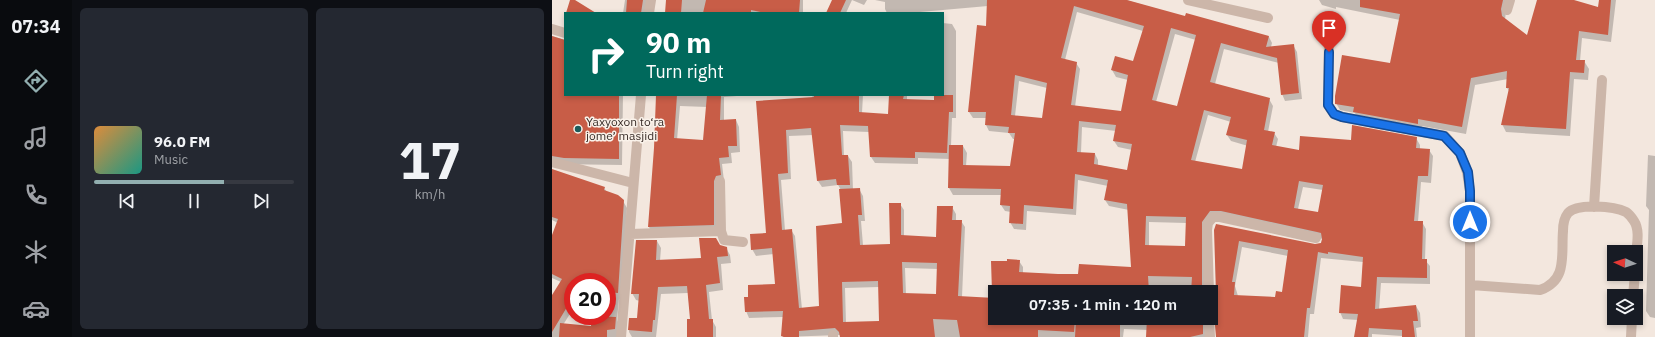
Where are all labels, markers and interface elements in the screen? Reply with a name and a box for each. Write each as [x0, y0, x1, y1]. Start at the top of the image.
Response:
pin [1312, 11, 1346, 52]
text: 07:34 [11, 15, 61, 38]
icon: arrive [1318, 17, 1340, 39]
text: 90 m [646, 24, 711, 61]
icon: right [580, 28, 632, 80]
text: Turn right [646, 60, 724, 83]
icon: directions [22, 67, 50, 95]
place label: Yaxyoxon to‘ra jome’ masjidi [586, 114, 665, 143]
icon: music [22, 124, 50, 152]
marker: Yaxyoxon to‘ra jome’ masjidi [573, 124, 583, 134]
text: 17 [399, 126, 461, 193]
text: 96.0 FM [154, 132, 210, 151]
text: Music [154, 151, 188, 168]
icon: phone [22, 181, 50, 209]
text: km/h [415, 186, 445, 203]
icon: previous [116, 190, 138, 212]
icon: pause [183, 190, 205, 212]
icon: next [250, 190, 272, 212]
position arrow [1449, 201, 1491, 243]
icon: climate [22, 238, 50, 266]
north arrow [1607, 245, 1643, 281]
map controls [1607, 245, 1643, 325]
speed limit sign: 20 [564, 273, 616, 325]
button: layers [1607, 289, 1643, 325]
icon: car [22, 295, 50, 323]
text: 07:35 · 1 min · 120 m [1029, 295, 1177, 314]

